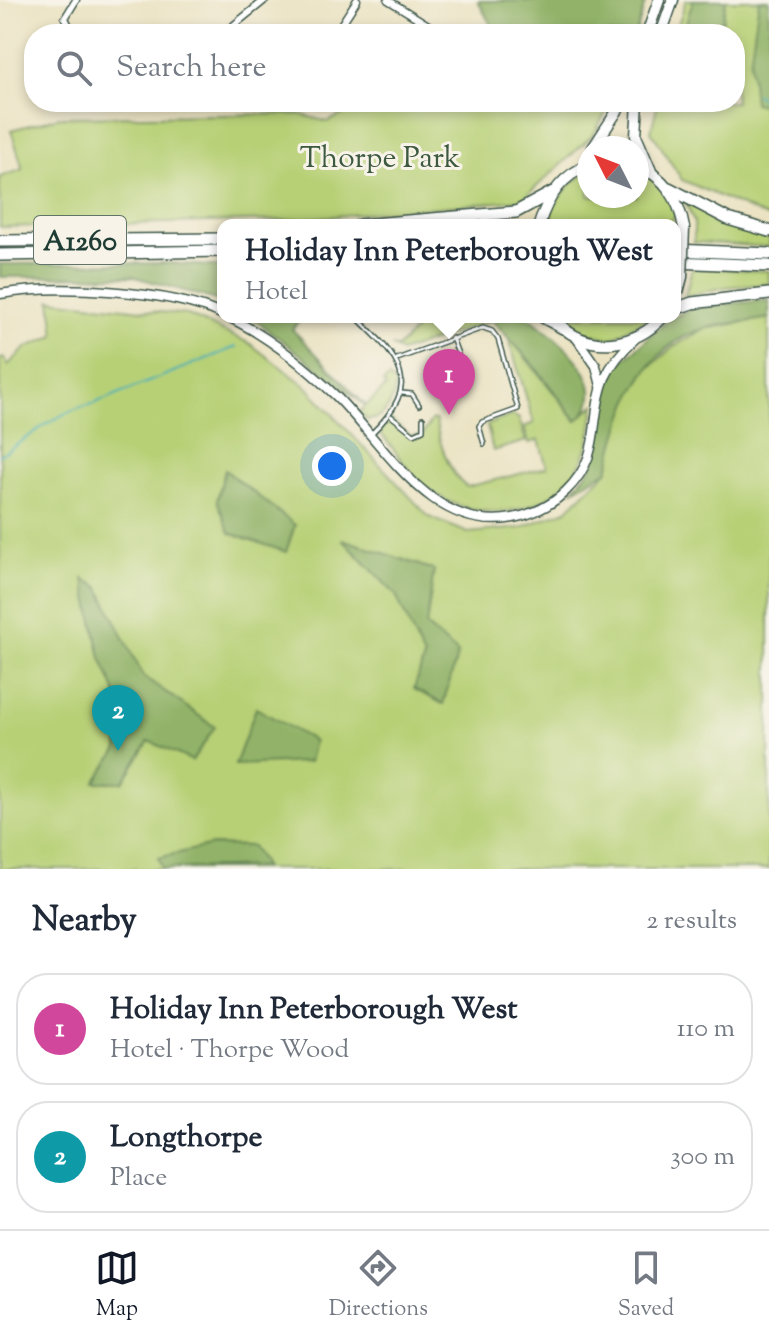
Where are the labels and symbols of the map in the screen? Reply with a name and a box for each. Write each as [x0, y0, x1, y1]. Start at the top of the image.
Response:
north arrow [577, 136, 649, 208]
park label: Thorpe Park [300, 138, 460, 181]
road number: A1260 [34, 216, 126, 264]
pin: 1 [423, 349, 475, 415]
your location [312, 446, 352, 486]
pin: 2 [92, 685, 144, 751]

